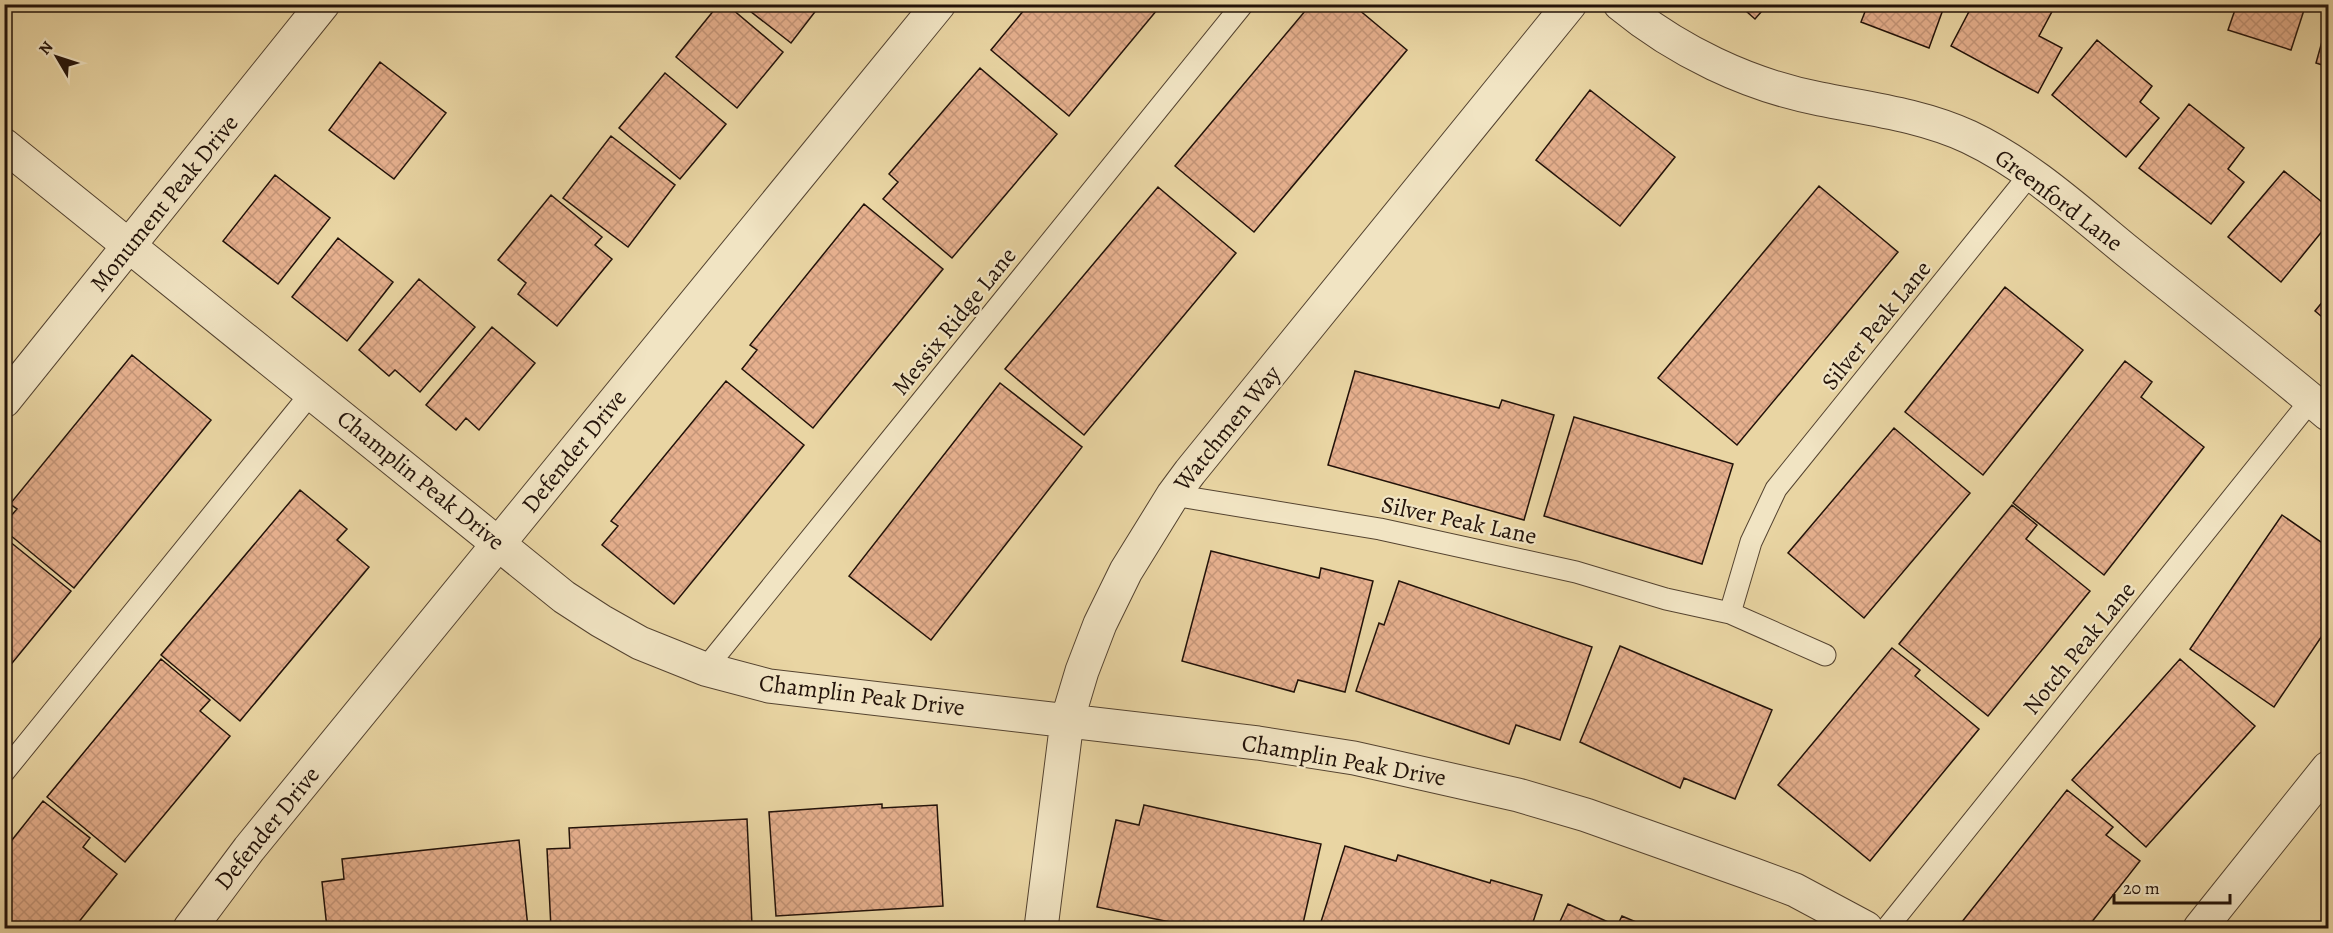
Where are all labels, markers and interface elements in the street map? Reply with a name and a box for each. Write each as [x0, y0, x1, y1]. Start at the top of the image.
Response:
north arrow [27, 27, 87, 87]
text: N [34, 36, 59, 60]
street label: Monument Peak Drive [83, 108, 245, 298]
street label: Greenford Lane [1988, 141, 2130, 259]
street label: Messix Ridge Lane [884, 240, 1024, 402]
street label: Silver Peak Lane [1814, 253, 1938, 397]
street label: Watchmen Way [1166, 358, 1288, 498]
street label: Defender Drive [514, 382, 634, 520]
street label: Champlin Peak Drive [331, 402, 511, 558]
street label: Silver Peak Lane [1378, 488, 1540, 552]
street label: Notch Peak Lane [2015, 575, 2143, 721]
street label: Champlin Peak Drive [757, 667, 967, 723]
street label: Champlin Peak Drive [1239, 726, 1449, 794]
street label: Defender Drive [207, 759, 327, 897]
scale bar [2114, 867, 2230, 905]
text: 20 m [2123, 876, 2160, 900]

